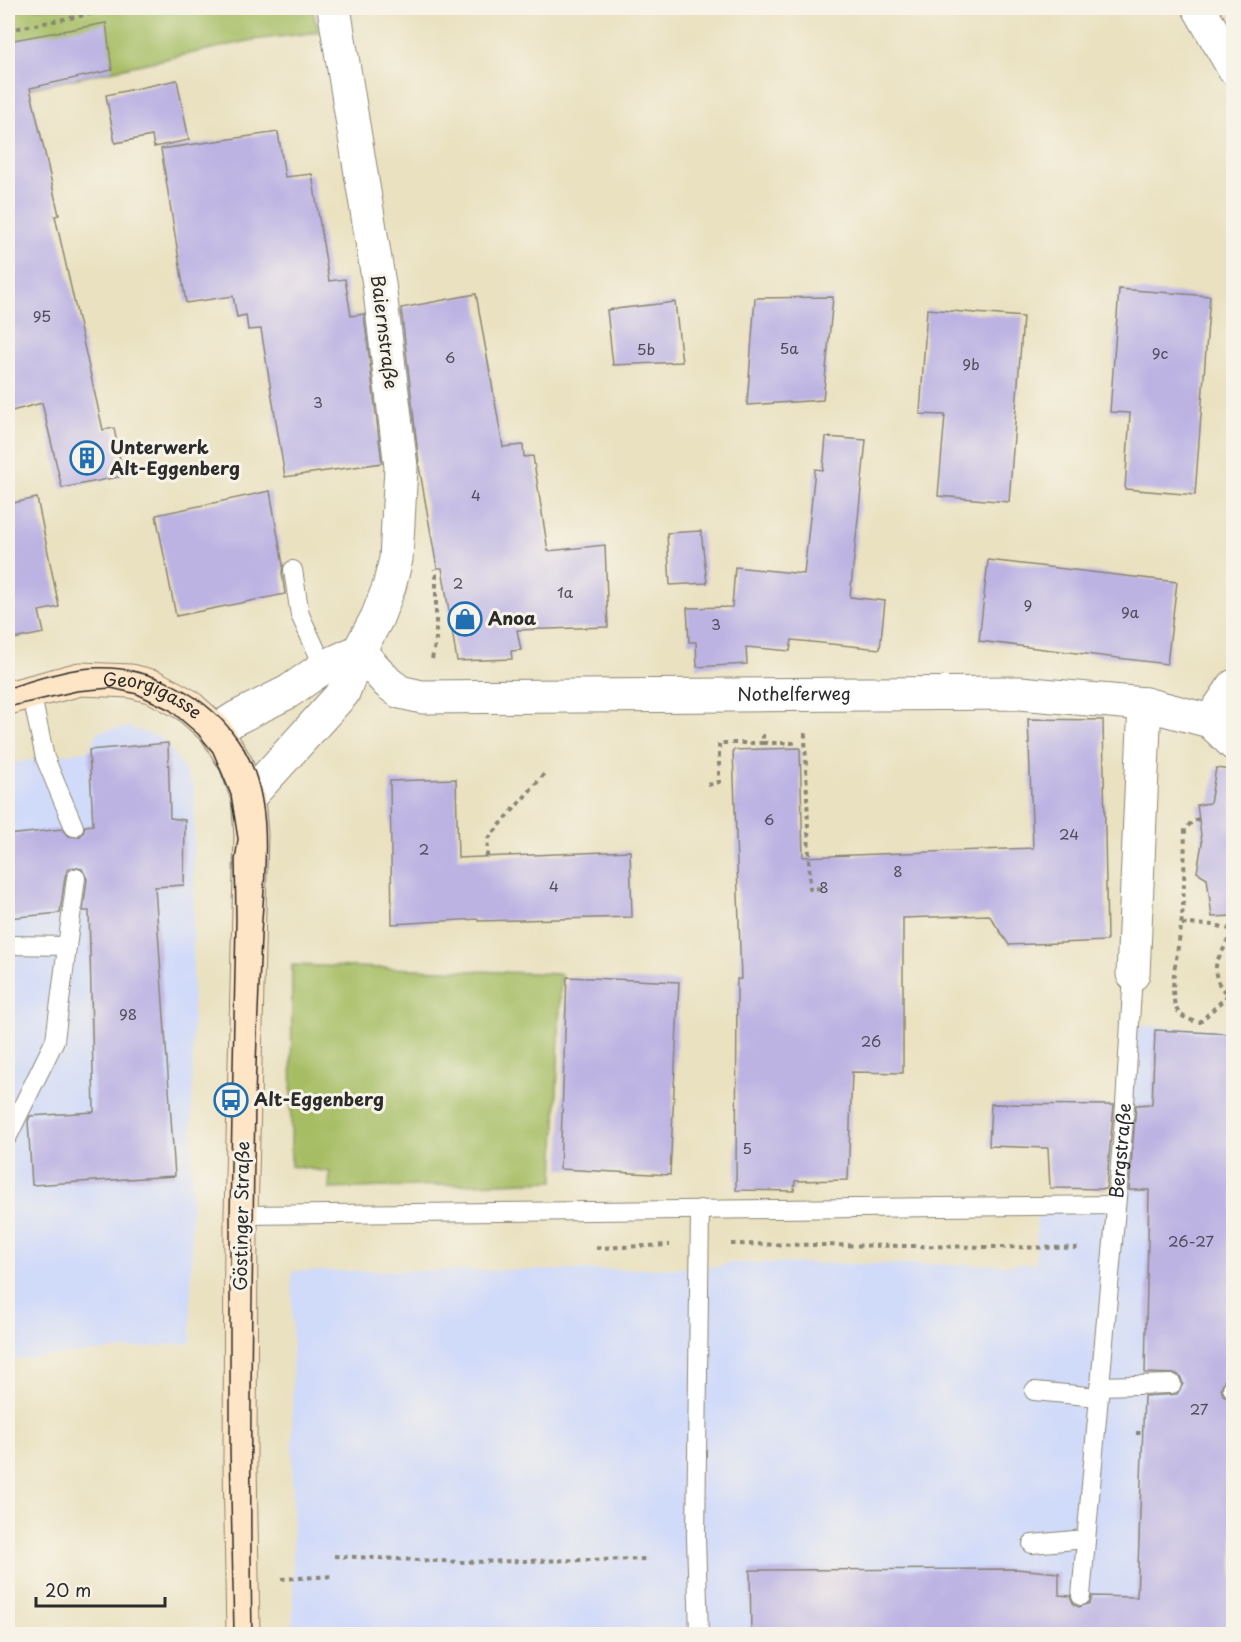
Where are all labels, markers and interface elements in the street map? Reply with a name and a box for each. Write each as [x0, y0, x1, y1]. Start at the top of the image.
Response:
street label: Baiernstraße [365, 273, 406, 390]
house number: 95 [33, 304, 51, 327]
house number: 5a [780, 336, 799, 359]
house number: 5b [637, 337, 655, 360]
house number: 9c [1152, 341, 1168, 364]
house number: 6 [445, 345, 455, 368]
house number: 9b [962, 352, 980, 375]
house number: 3 [313, 390, 323, 413]
place label: Unterwerk Alt-Eggenberg [110, 433, 240, 481]
building icon: Unterwerk Alt-Eggenberg [69, 440, 105, 476]
house number: 4 [471, 483, 481, 506]
house number: 2 [453, 571, 463, 594]
house number: 1a [557, 580, 574, 603]
house number: 9 [1024, 593, 1032, 616]
house number: 9a [1121, 600, 1140, 623]
shop icon: Anoa [447, 601, 483, 637]
place label: Anoa [488, 604, 536, 631]
house number: 3 [711, 612, 721, 635]
street label: Georgigasse [102, 665, 209, 725]
street label: Nothelferweg [737, 679, 851, 707]
house number: 6 [764, 807, 774, 830]
house number: 24 [1059, 822, 1079, 845]
house number: 2 [419, 837, 429, 860]
house number: 8 [893, 859, 903, 882]
house number: 4 [549, 874, 559, 897]
house number: 8 [819, 875, 829, 898]
house number: 98 [119, 1002, 137, 1025]
house number: 26 [861, 1029, 881, 1052]
bus stop icon: Alt-Eggenberg [213, 1082, 249, 1118]
place label: Alt-Eggenberg [254, 1085, 384, 1112]
street label: Bergstraße [1102, 1102, 1137, 1200]
house number: 5 [742, 1136, 752, 1159]
street label: Göstinger Straße [226, 1141, 255, 1291]
house number: 26-27 [1168, 1229, 1215, 1252]
house number: 27 [1190, 1397, 1209, 1420]
scale bar [36, 1570, 165, 1608]
text: 20 m [45, 1576, 91, 1603]

